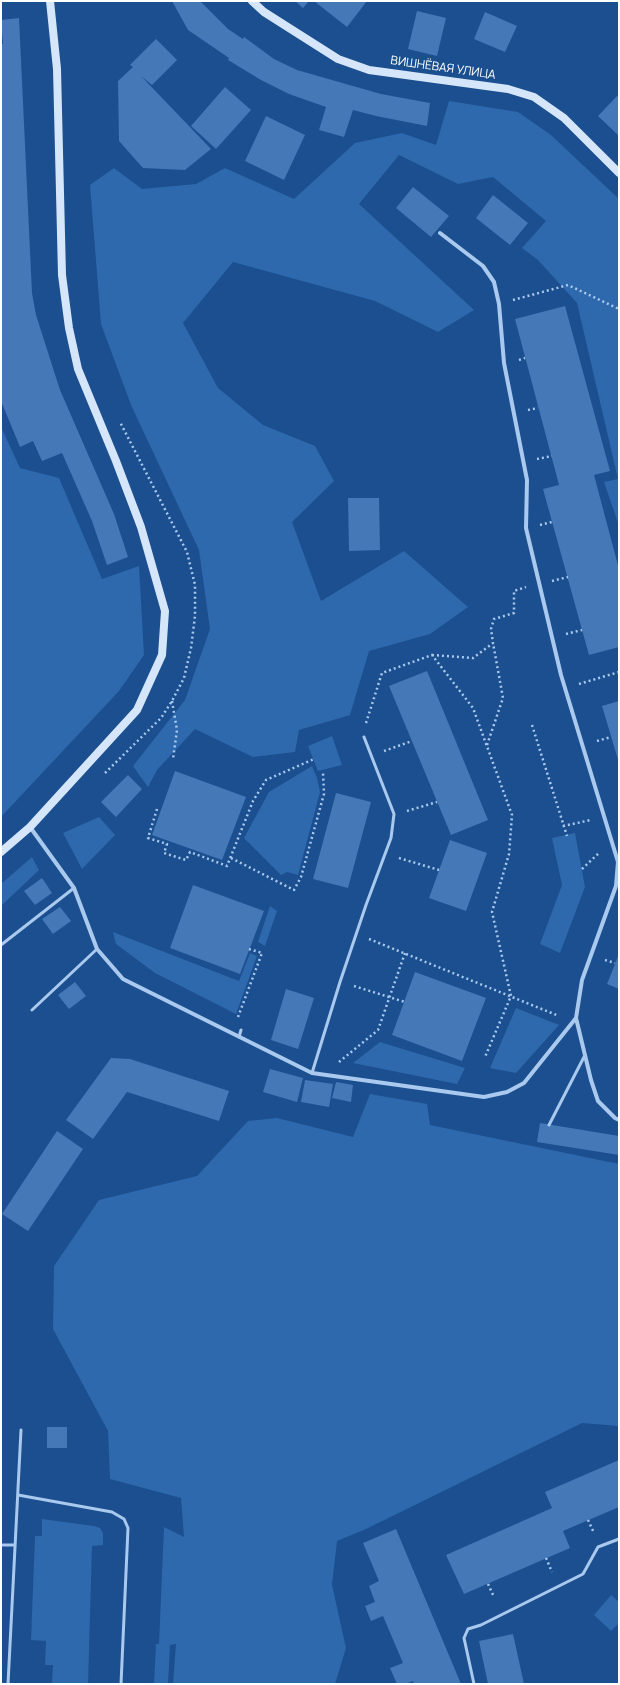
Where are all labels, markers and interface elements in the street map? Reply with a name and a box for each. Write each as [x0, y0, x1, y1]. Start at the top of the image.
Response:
street label: ВИШНЁВАЯ УЛИЦА [390, 54, 496, 82]

